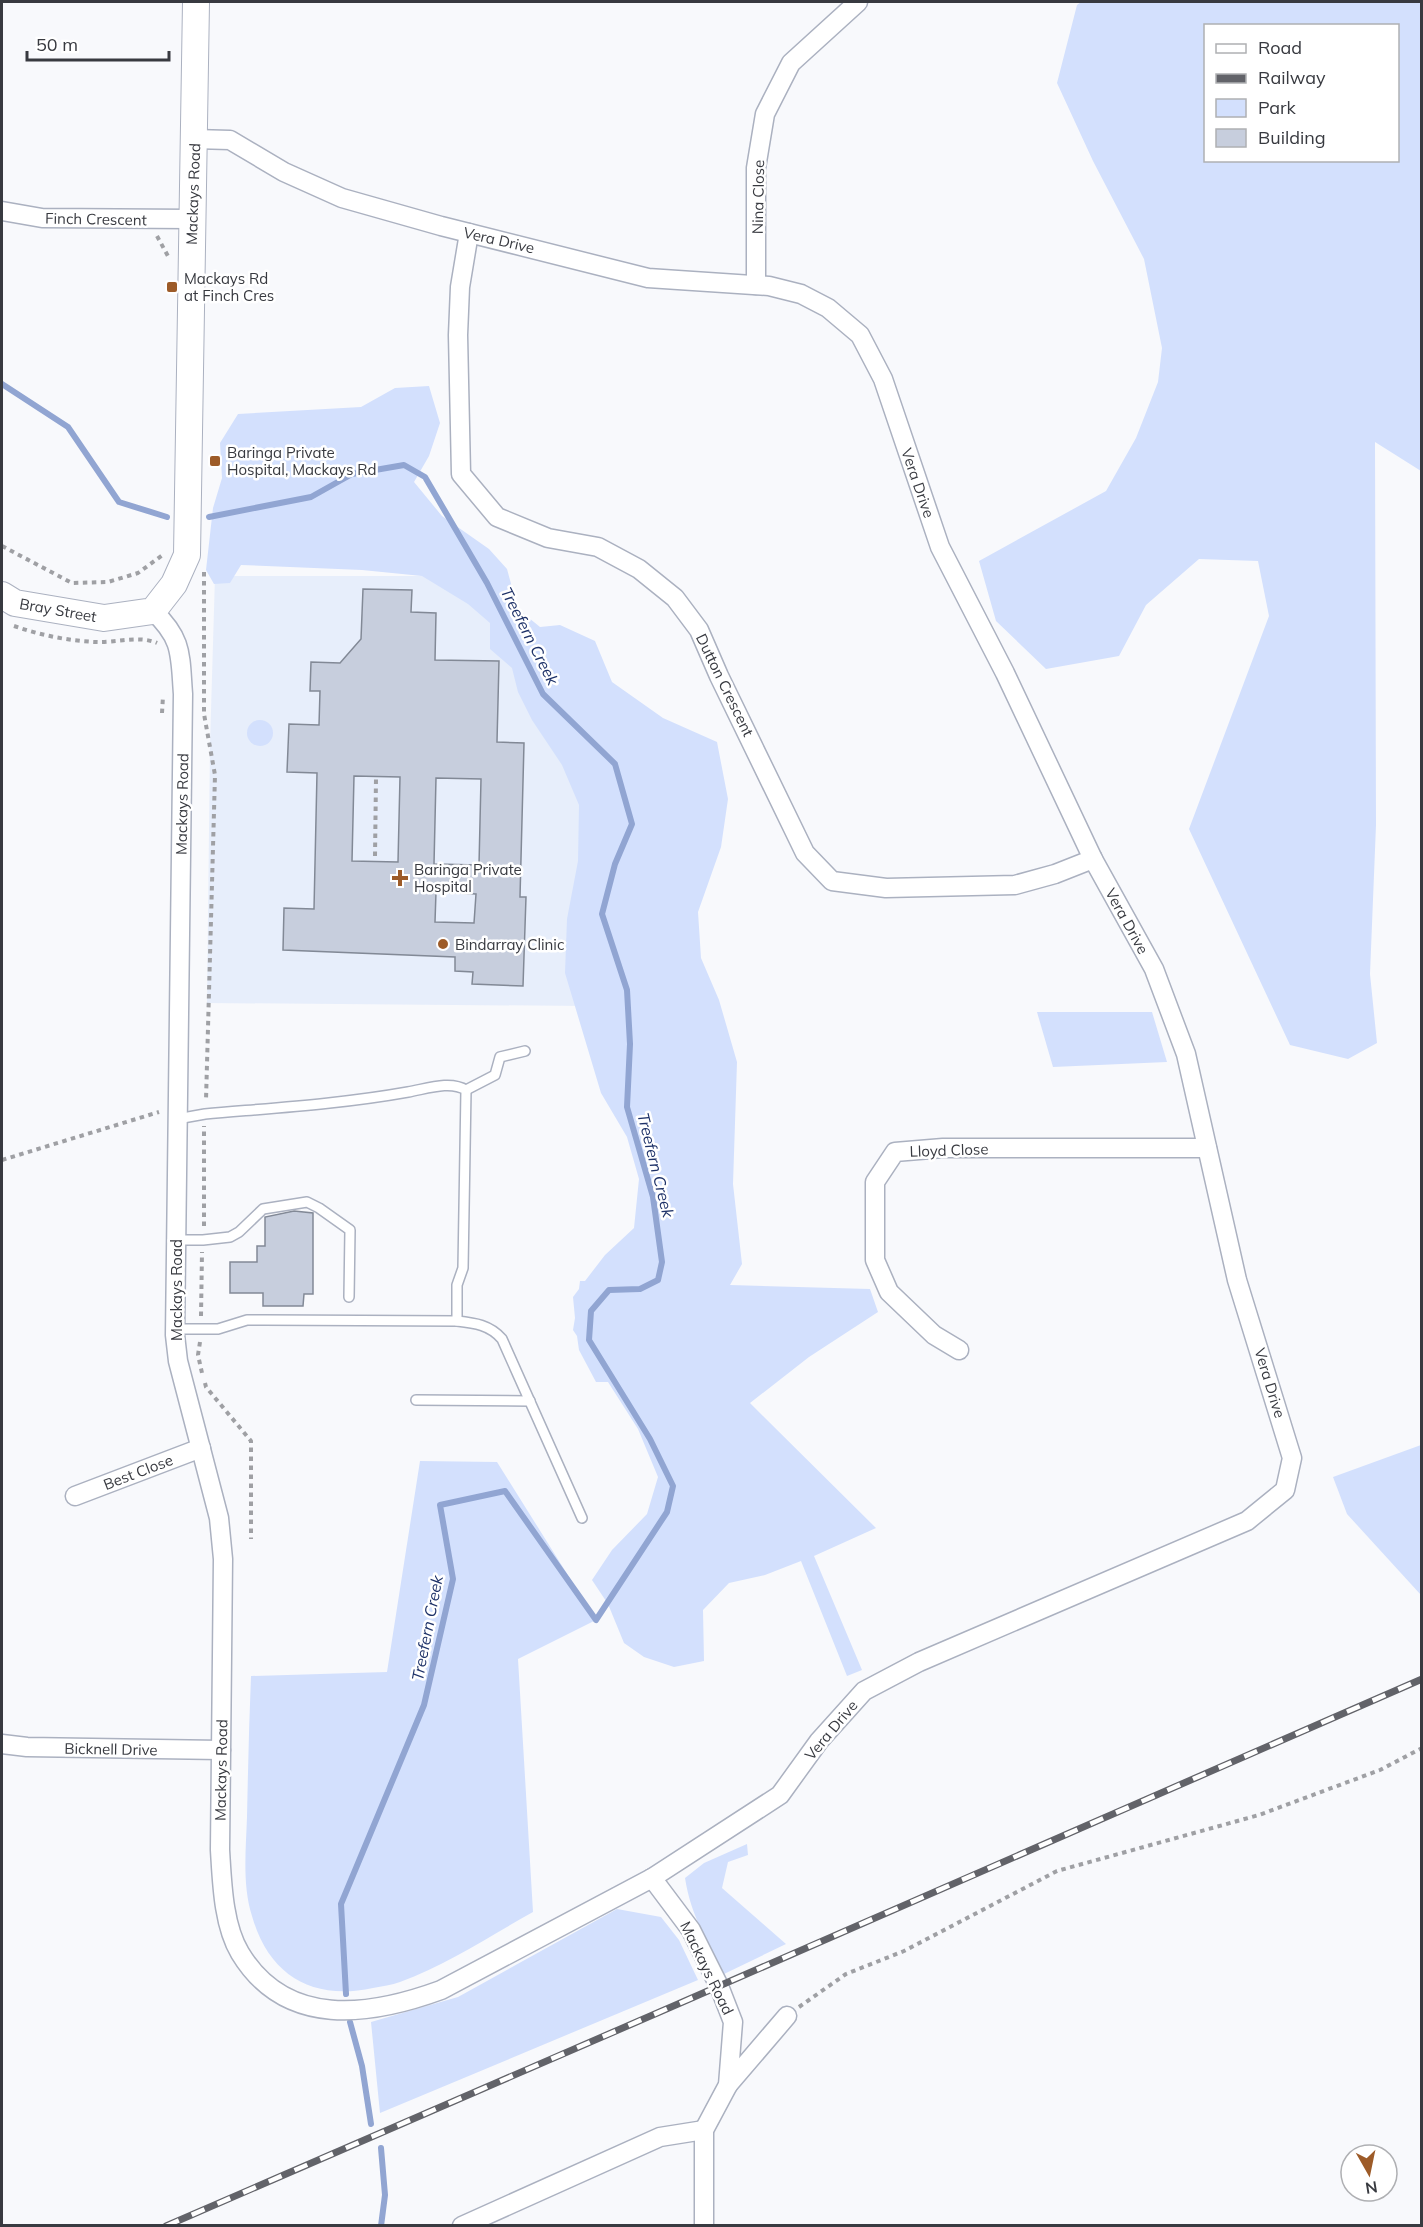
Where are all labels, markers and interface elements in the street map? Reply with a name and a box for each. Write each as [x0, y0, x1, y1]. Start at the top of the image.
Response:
scale bar [27, 24, 170, 62]
legend [1204, 24, 1399, 162]
text: 50 m [36, 33, 78, 56]
text: Road [1258, 36, 1302, 59]
text: Railway [1258, 66, 1326, 89]
text: Park [1258, 96, 1297, 119]
text: Building [1258, 126, 1326, 149]
street label: Mackays Road [182, 143, 204, 245]
street label: Nina Close [748, 160, 768, 234]
street label: Finch Crescent [45, 209, 147, 229]
street label: Vera Drive [462, 223, 536, 257]
place label: Mackays Rd at Finch Cres [184, 269, 274, 305]
marker: Mackays Rd at Finch Cres [165, 280, 179, 294]
place label: Baringa Private Hospital, Mackays Rd [227, 443, 376, 479]
street label: Vera Drive [897, 446, 939, 520]
marker: Baringa Private Hospital, Mackays Rd [208, 454, 222, 468]
water label: Treefern Creek [497, 584, 564, 689]
street label: Bray Street [18, 594, 98, 626]
street label: Dutton Crescent [692, 630, 758, 740]
street label: Mackays Road [172, 753, 192, 855]
place label: Baringa Private Hospital [414, 860, 522, 896]
marker: Baringa Private Hospital [391, 869, 409, 887]
street label: Vera Drive [1101, 885, 1153, 957]
place label: Bindarray Clinic [455, 935, 564, 954]
marker: Bindarray Clinic [436, 937, 450, 951]
water label: Treefern Creek [633, 1111, 679, 1220]
street label: Lloyd Close [909, 1139, 989, 1161]
street label: Mackays Road [167, 1239, 186, 1341]
street label: Vera Drive [1250, 1346, 1290, 1420]
street label: Best Close [101, 1450, 175, 1494]
water label: Treefern Creek [407, 1573, 447, 1682]
street label: Vera Drive [800, 1696, 862, 1764]
street label: Mackays Road [211, 1719, 231, 1821]
street label: Bicknell Drive [64, 1739, 158, 1759]
street label: Mackays Road [676, 1918, 738, 2018]
north arrow [1339, 2143, 1399, 2203]
text: N [1364, 2177, 1379, 2199]

